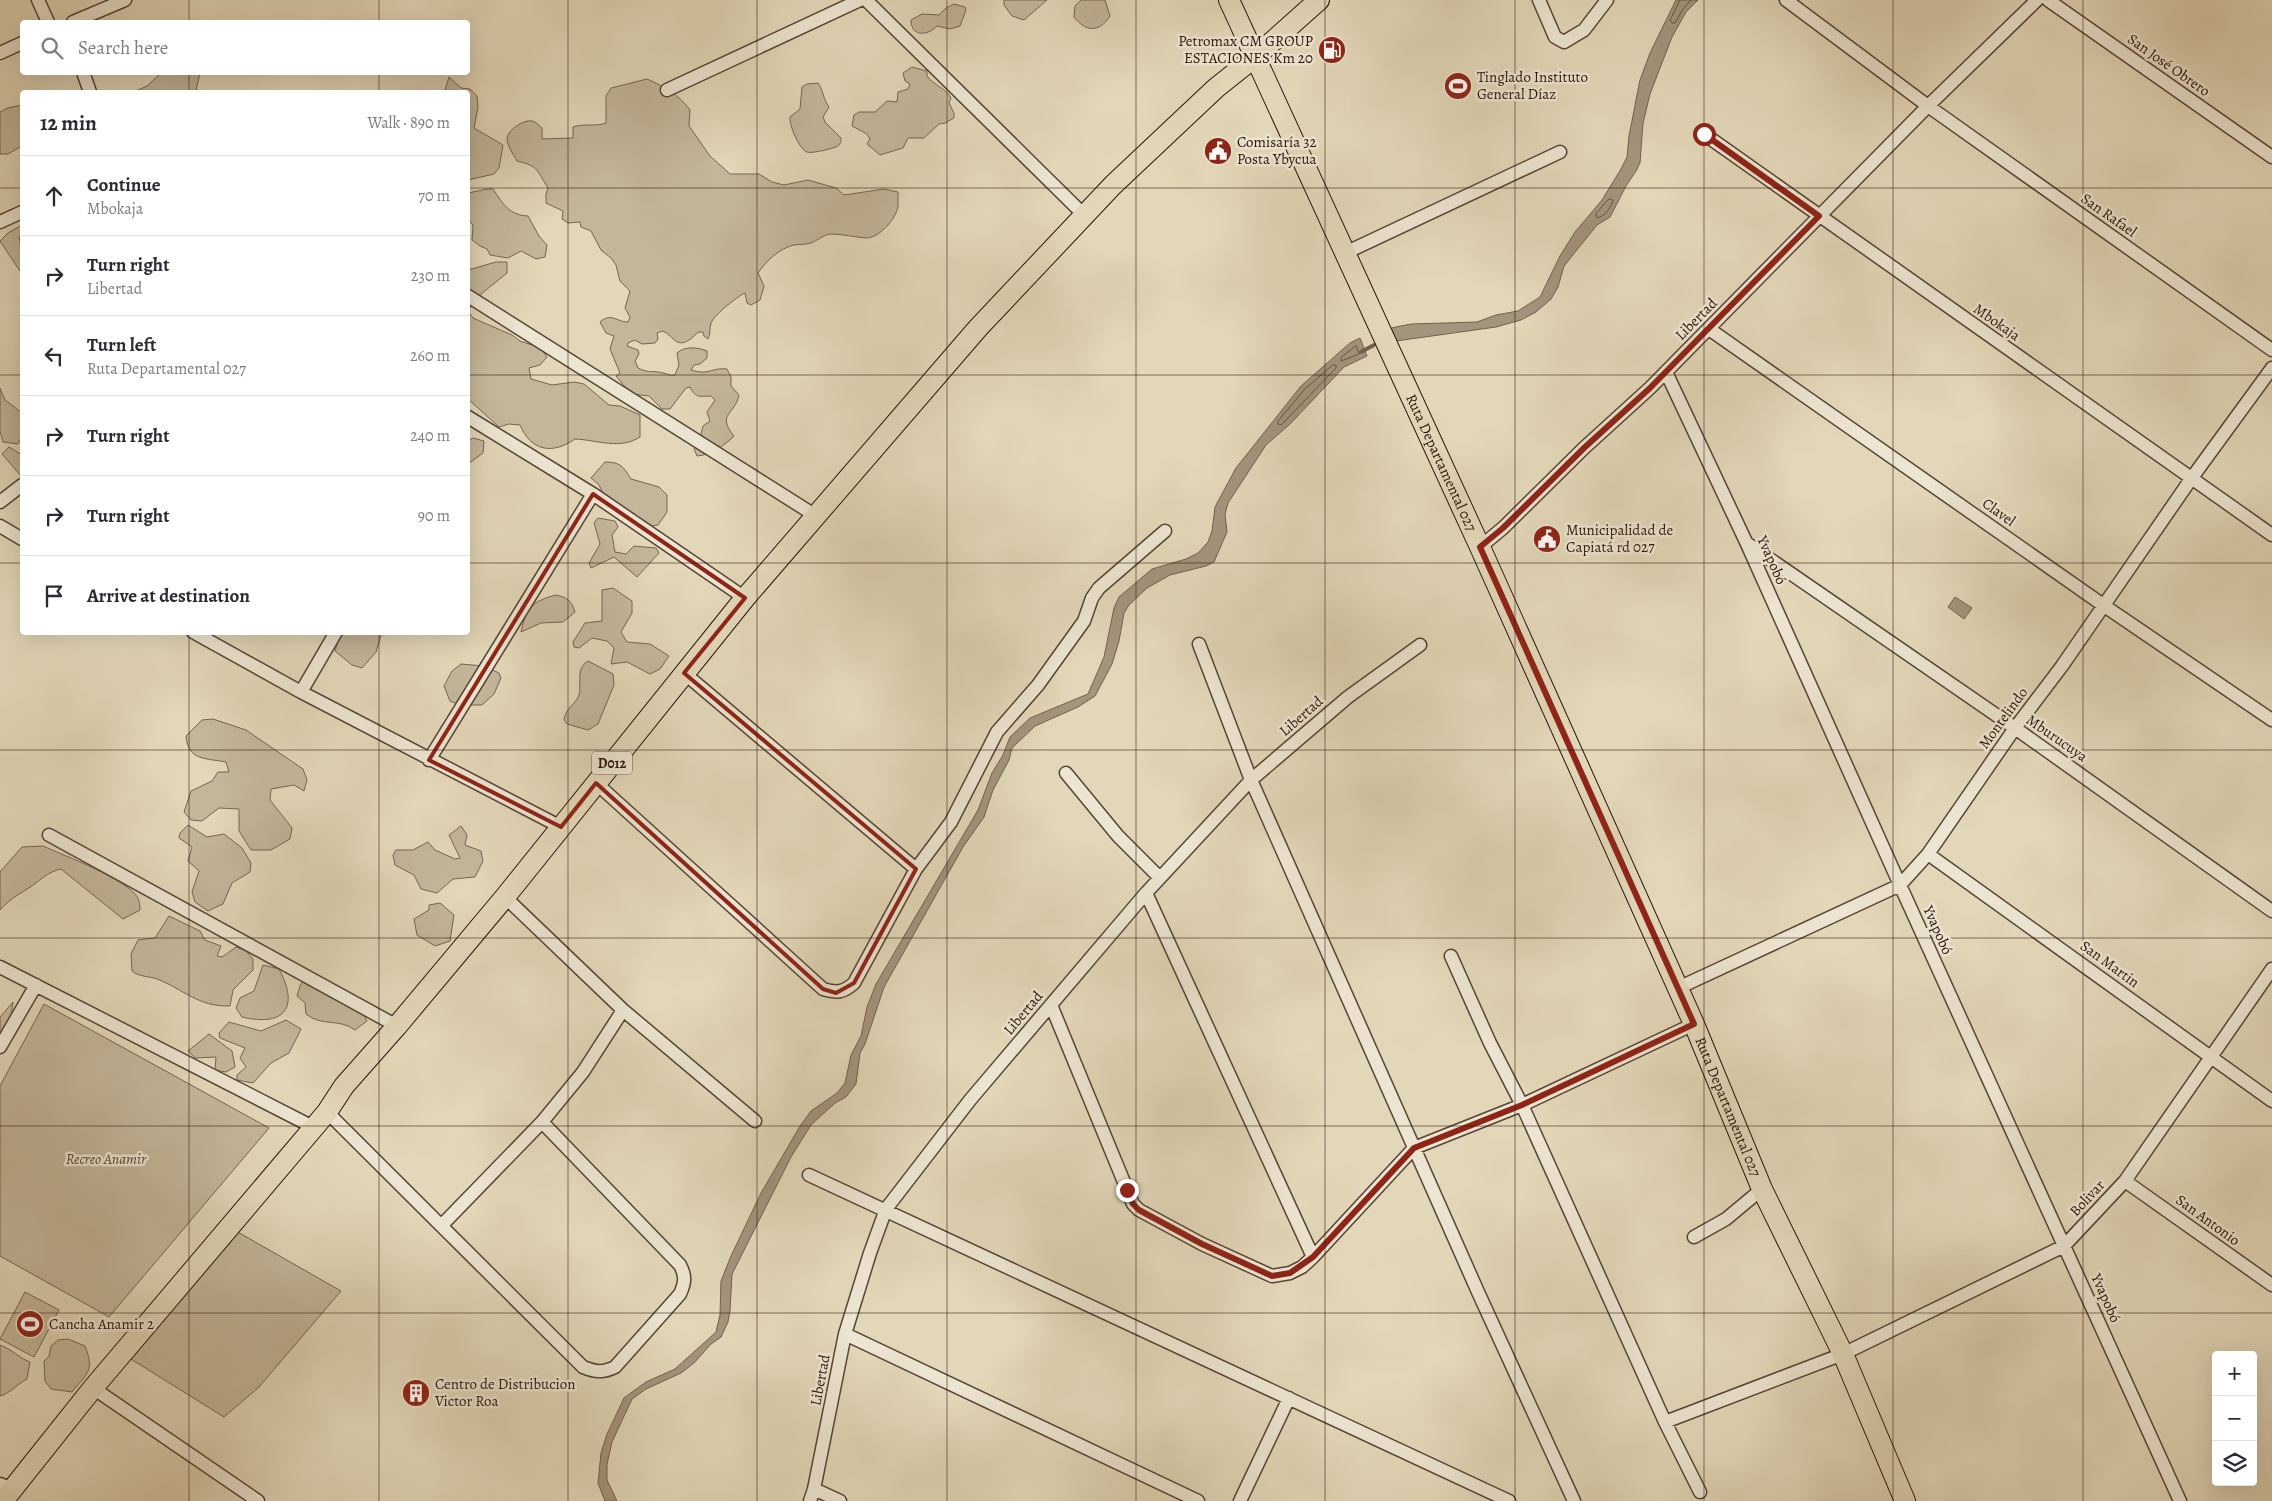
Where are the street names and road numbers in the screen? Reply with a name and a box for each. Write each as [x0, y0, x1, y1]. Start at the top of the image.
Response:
street label: San José Obrero [2124, 29, 2214, 101]
street label: San Rafael [2077, 188, 2141, 242]
street label: Libertad [1671, 293, 1722, 344]
street label: Mbokaja [1970, 299, 2024, 345]
street label: Ruta Departamental 027 [1401, 391, 1482, 535]
street label: Clavel [1978, 493, 2020, 531]
street label: Yvapobó [1752, 531, 1792, 588]
street label: Montelindo [1974, 683, 2032, 753]
street label: Libertad [1275, 691, 1328, 741]
street label: Mburucuya [2023, 710, 2092, 766]
road number: D012 [592, 751, 632, 774]
street label: Yvapobó [1918, 901, 1958, 958]
street label: San Martin [2076, 936, 2144, 992]
street label: Libertad [999, 986, 1048, 1039]
street label: Ruta Departamental 027 [1690, 1034, 1766, 1180]
street label: Bolivar [2065, 1175, 2109, 1221]
street label: San Antonio [2172, 1190, 2244, 1250]
street label: Yvapobó [2086, 1269, 2126, 1326]
street label: Libertad [805, 1352, 835, 1407]

